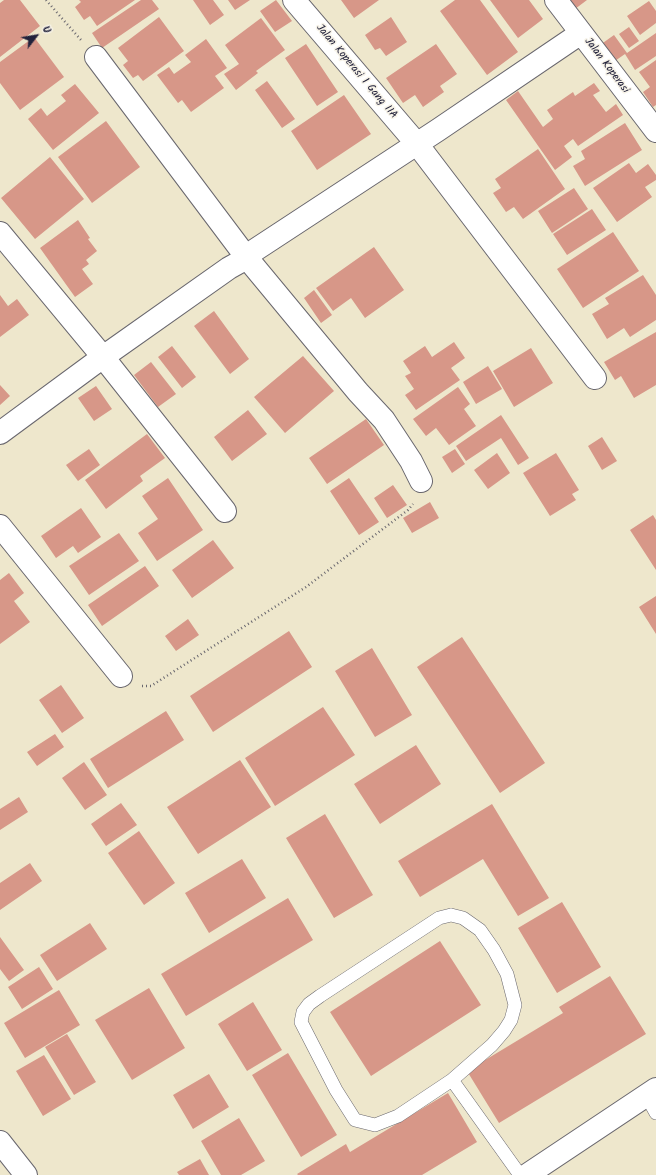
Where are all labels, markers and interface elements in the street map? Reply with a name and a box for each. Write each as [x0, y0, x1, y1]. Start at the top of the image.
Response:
north arrow [16, 16, 56, 56]
text: U [37, 22, 56, 37]
street label: Jalan Koperasi 1 Gang IIA [313, 22, 399, 122]
street label: Jalan Koperasi [581, 36, 631, 96]

